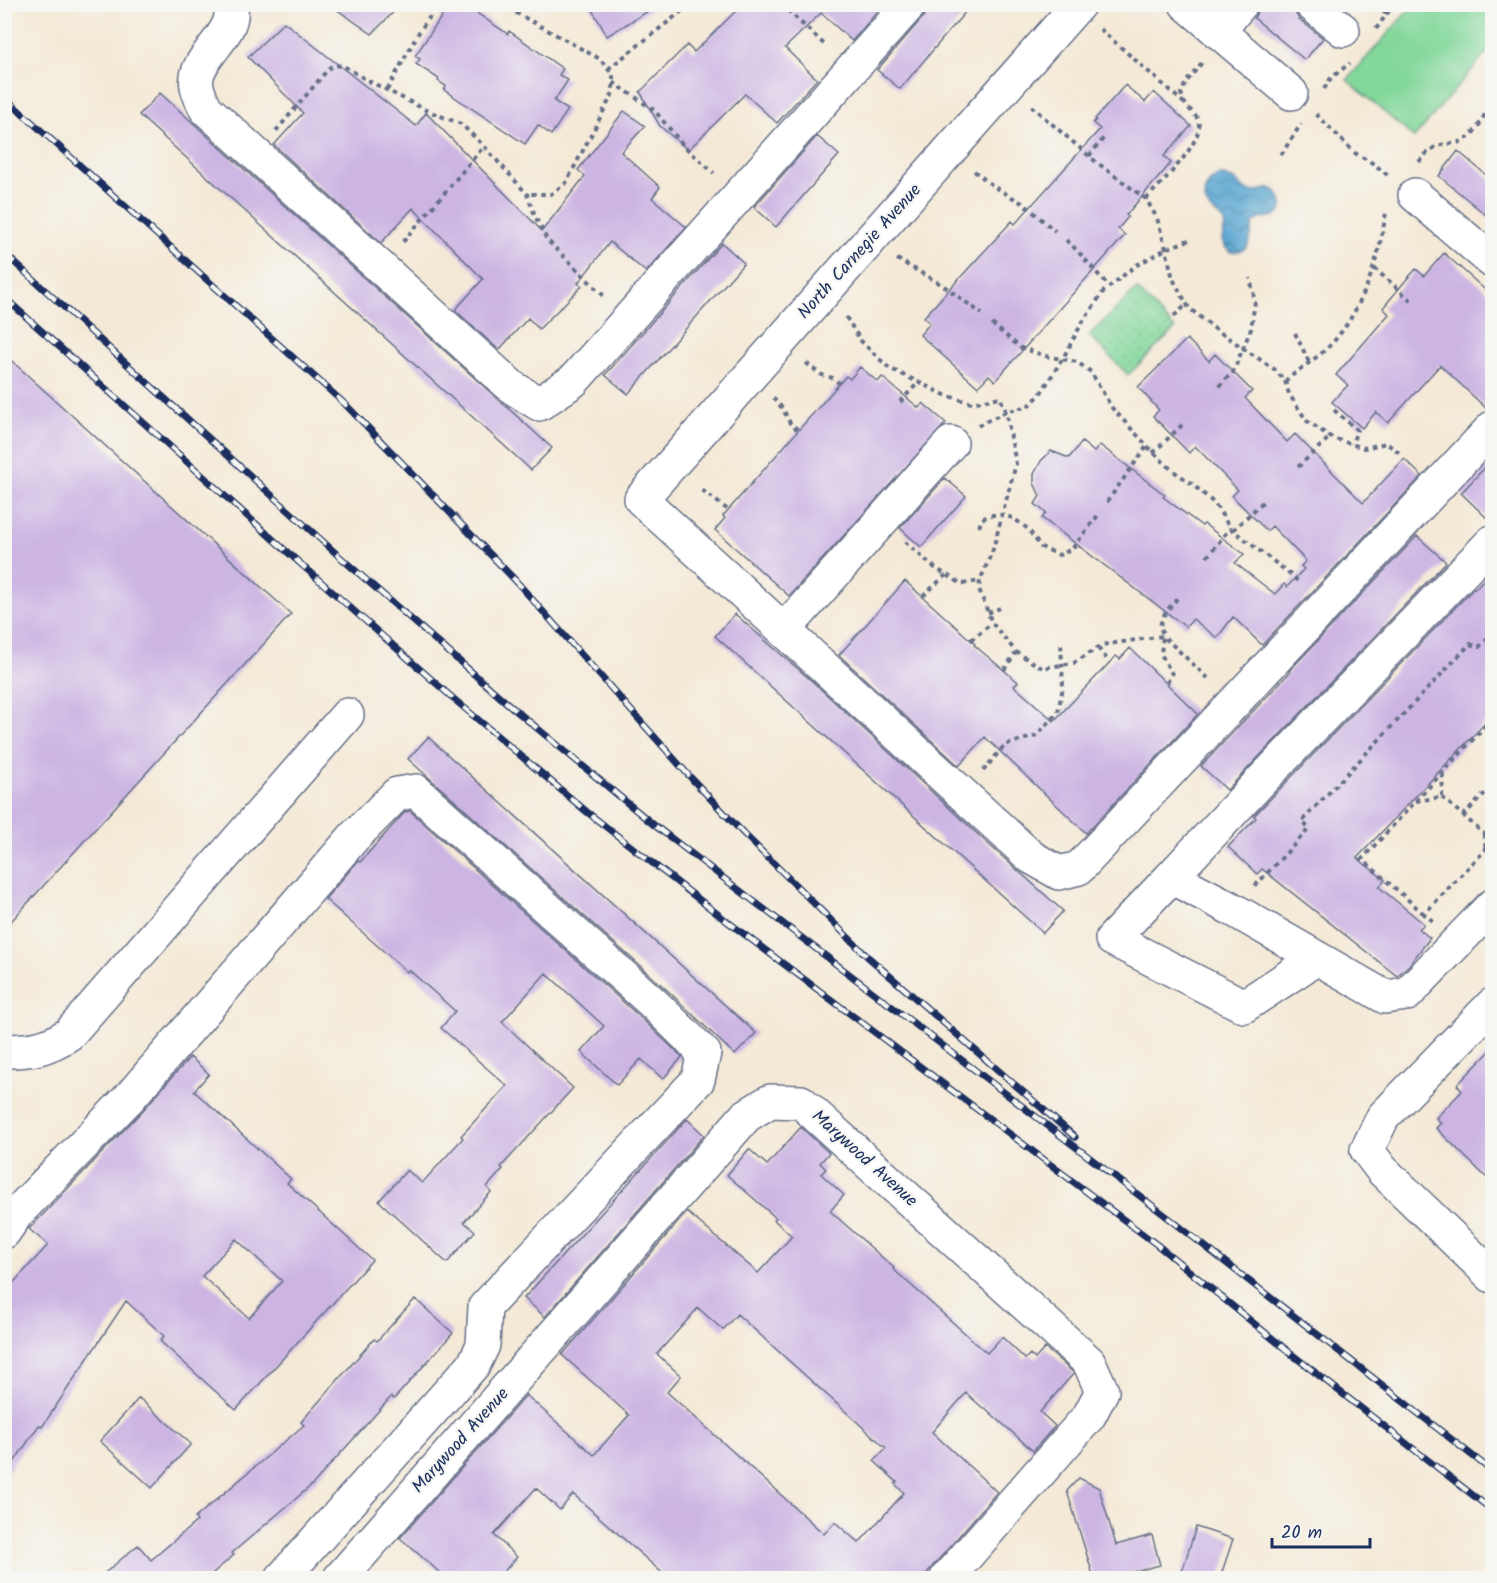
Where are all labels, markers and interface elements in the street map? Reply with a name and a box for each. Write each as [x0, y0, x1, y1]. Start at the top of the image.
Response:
street label: North Carnegie Avenue [791, 178, 929, 326]
street label: Marywood Avenue [804, 1103, 924, 1215]
street label: Marywood Avenue [405, 1381, 517, 1501]
scale bar [1272, 1511, 1370, 1549]
text: 20 m [1281, 1519, 1322, 1548]

